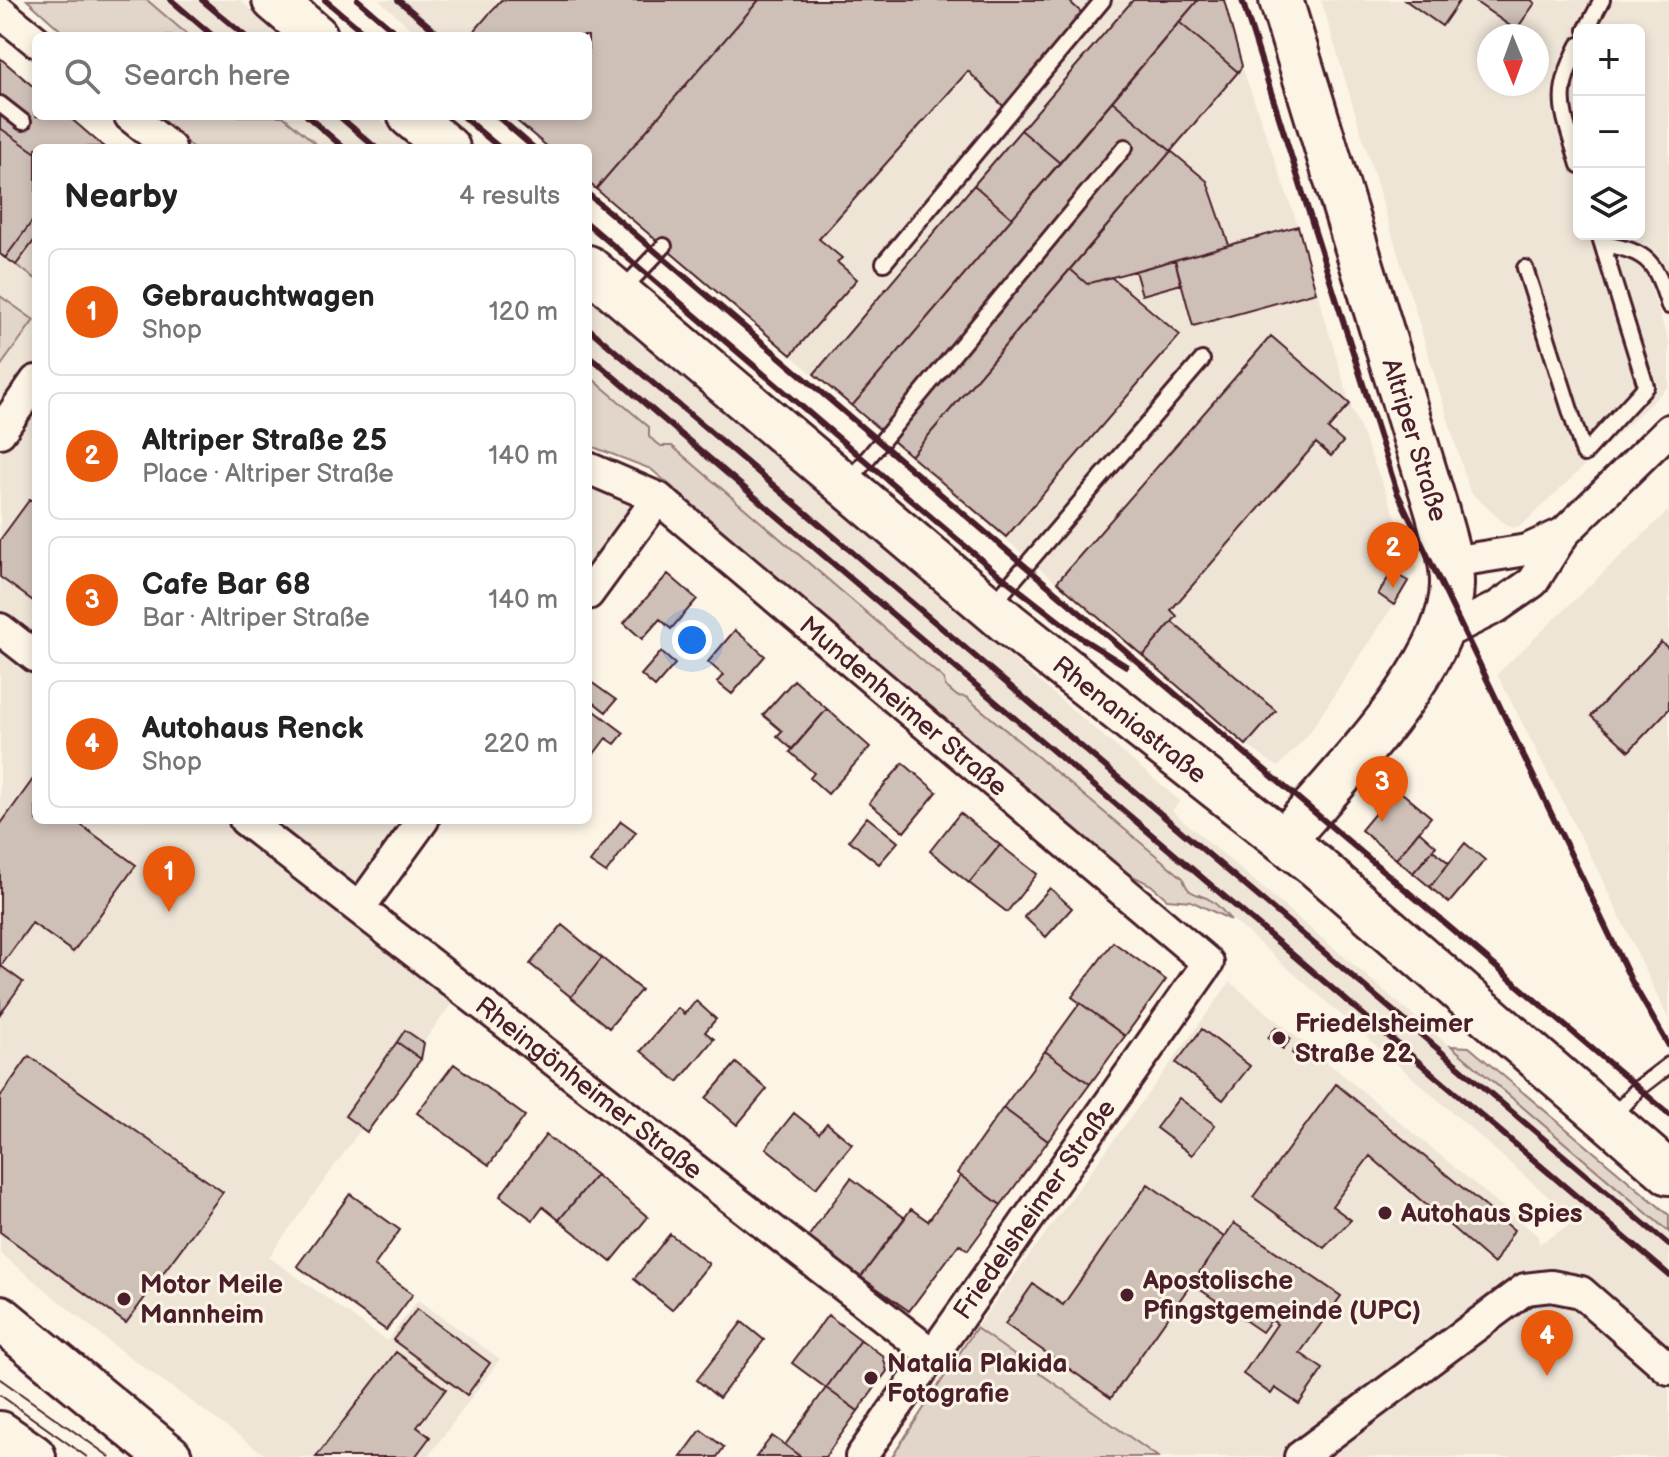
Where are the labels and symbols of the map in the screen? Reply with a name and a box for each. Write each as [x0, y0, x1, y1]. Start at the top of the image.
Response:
north arrow [1477, 24, 1549, 96]
street label: Altriper Straße [1374, 355, 1453, 525]
pin: 2 [1367, 522, 1419, 588]
street label: Mundenheimer Straße [793, 610, 1013, 804]
your location [672, 620, 712, 660]
street label: Rhenaniastraße [1046, 650, 1212, 791]
pin: 3 [1356, 756, 1408, 822]
pin: 1 [143, 846, 195, 912]
street label: Rheingönheimer Straße [468, 991, 708, 1187]
place label: Friedelsheimer Straße 22 [1295, 1009, 1474, 1070]
marker: Friedelsheimer Straße 22 [1270, 1029, 1288, 1047]
street label: Friedelsheimer Straße [948, 1094, 1123, 1326]
place label: Autohaus Spies [1400, 1199, 1583, 1230]
marker: Autohaus Spies [1376, 1204, 1394, 1222]
place label: Apostolische Pfingstgemeinde (UPC) [1142, 1266, 1421, 1327]
place label: Motor Meile Mannheim [140, 1270, 283, 1331]
marker: Apostolische Pfingstgemeinde (UPC) [1118, 1286, 1136, 1304]
marker: Motor Meile Mannheim [115, 1290, 133, 1308]
pin: 4 [1521, 1310, 1573, 1376]
place label: Natalia Plakida Fotografie [887, 1349, 1067, 1410]
marker: Natalia Plakida Fotografie [862, 1369, 880, 1387]

